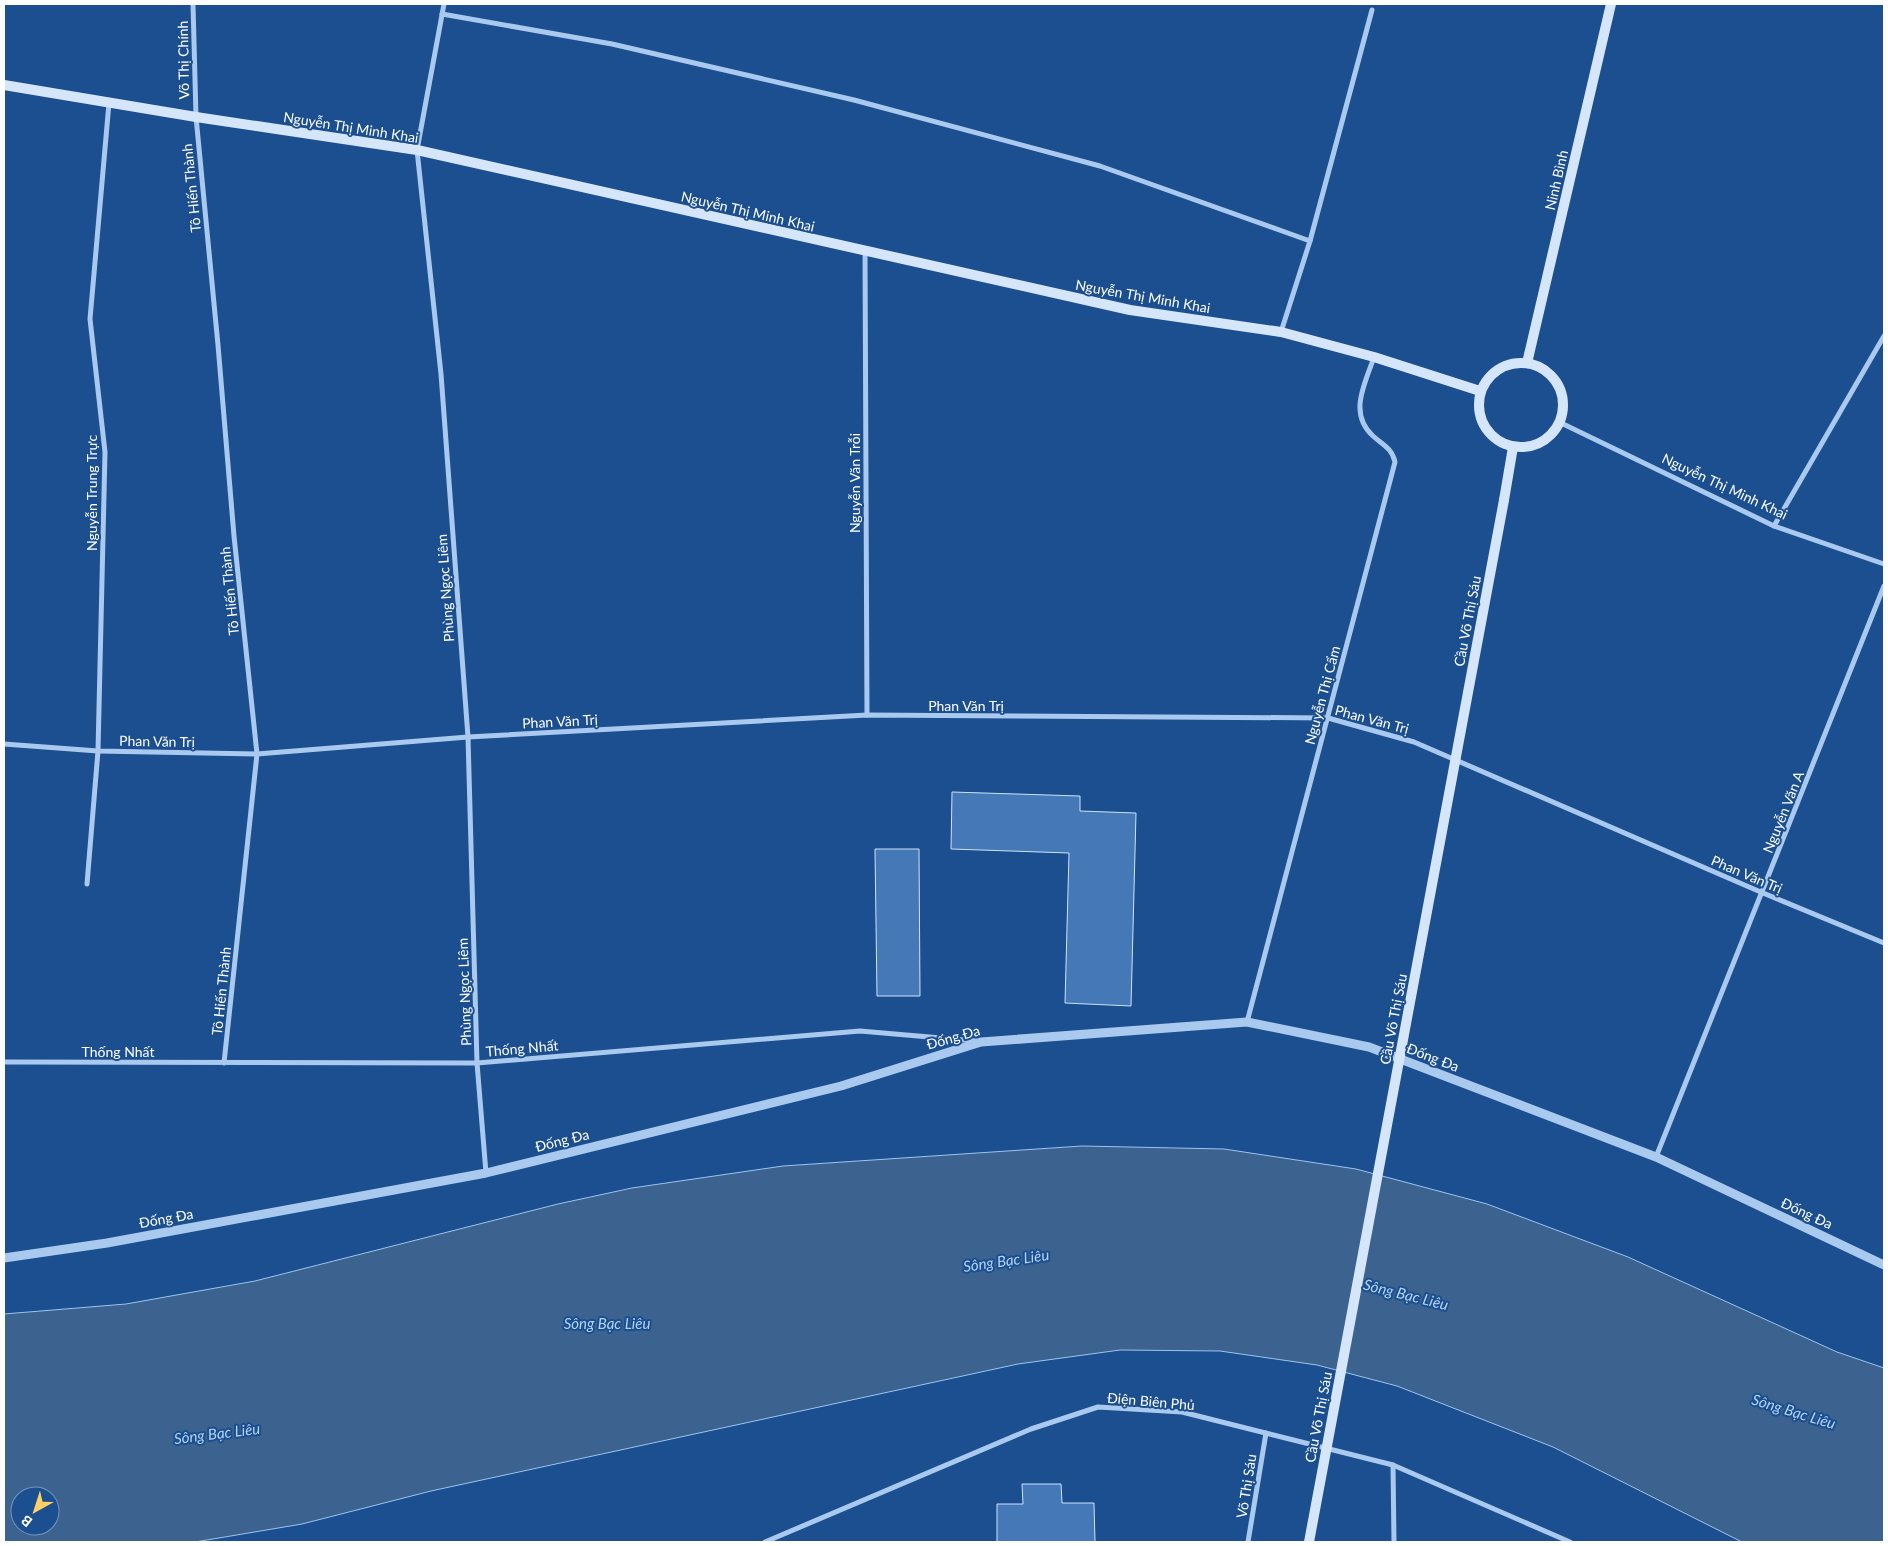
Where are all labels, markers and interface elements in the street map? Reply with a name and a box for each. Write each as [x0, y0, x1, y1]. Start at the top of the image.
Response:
street label: Võ Thị Chính [174, 21, 192, 99]
street label: Nguyễn Thị Minh Khai [282, 108, 420, 146]
street label: Tô Hiến Thành [178, 143, 204, 233]
street label: Ninh Bình [1541, 148, 1571, 212]
street label: Nguyễn Thị Minh Khai [679, 187, 817, 235]
street label: Nguyễn Thị Minh Khai [1074, 276, 1212, 316]
street label: Nguyễn Văn Trỗi [846, 433, 863, 533]
street label: Nguyễn Trung Trực [83, 435, 100, 551]
street label: Nguyễn Thị Minh Khai [1659, 449, 1791, 523]
street label: Phùng Ngọc Liêm [433, 534, 457, 642]
street label: Tô Hiến Thành [216, 546, 242, 636]
street label: Cầu Võ Thị Sáu [1450, 574, 1484, 668]
street label: Nguyễn Thị Cẩm [1301, 644, 1343, 746]
street label: Phan Văn Trị [928, 697, 1004, 714]
street label: Phan Văn Trị [1333, 701, 1411, 737]
street label: Phan Văn Trị [522, 711, 598, 731]
street label: Phan Văn Trị [119, 732, 195, 750]
street label: Nguyễn Văn A [1759, 768, 1807, 855]
street label: Phan Văn Trị [1709, 851, 1785, 897]
street label: Phùng Ngọc Liêm [454, 938, 474, 1046]
street label: Tô Hiến Thành [208, 946, 234, 1036]
street label: Cầu Võ Thị Sáu [1376, 972, 1410, 1066]
street label: Đống Đa [924, 1021, 982, 1053]
street label: Thống Nhất [485, 1036, 559, 1060]
street label: Đống Đa [1404, 1039, 1462, 1075]
street label: Thống Nhất [82, 1043, 154, 1060]
street label: Đống Đa [533, 1125, 591, 1155]
street label: Đống Đa [1779, 1194, 1835, 1232]
street label: Đống Đa [138, 1205, 194, 1231]
water label: Sông Bạc Liêu [962, 1245, 1050, 1275]
water label: Sông Bạc Liêu [1362, 1275, 1450, 1313]
water label: Sông Bạc Liêu [564, 1314, 650, 1332]
street label: Cầu Võ Thị Sáu [1301, 1370, 1335, 1464]
street label: Điện Biên Phủ [1107, 1389, 1195, 1413]
water label: Sông Bạc Liêu [1750, 1390, 1838, 1432]
water label: Sông Bạc Liêu [173, 1419, 261, 1447]
street label: Võ Thị Sáu [1233, 1453, 1259, 1519]
north arrow [10, 1486, 60, 1536]
text: B [18, 1512, 35, 1531]

